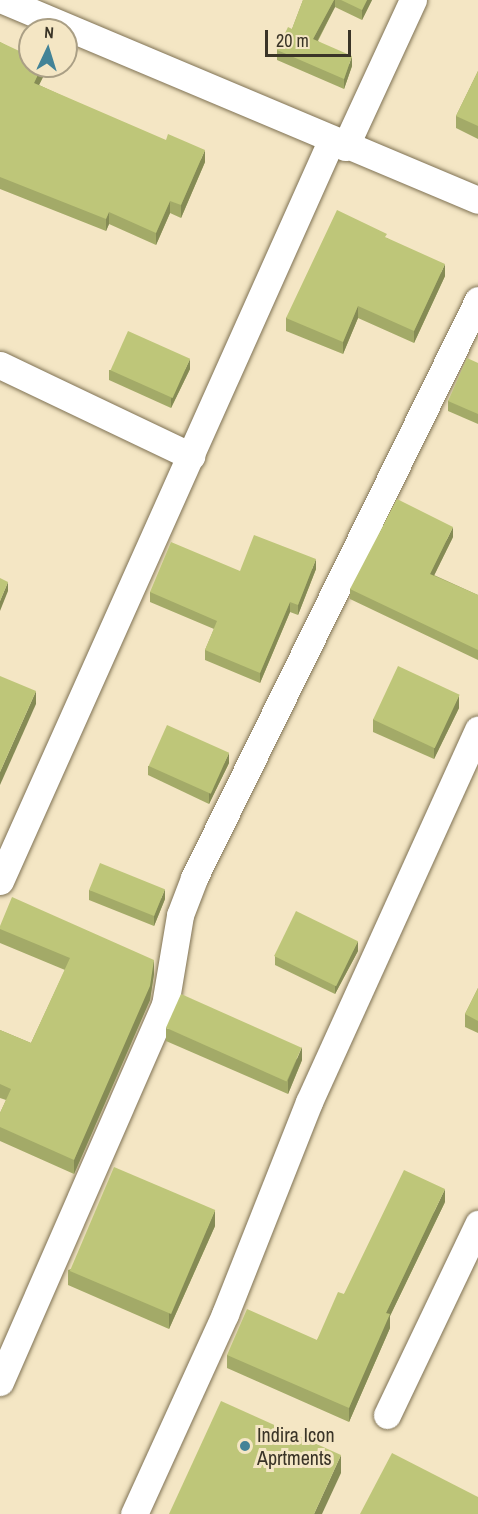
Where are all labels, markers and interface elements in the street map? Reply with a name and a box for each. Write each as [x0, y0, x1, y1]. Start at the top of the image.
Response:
north arrow [18, 18, 78, 78]
scale bar [268, 18, 354, 56]
text: N [44, 21, 55, 43]
text: 20 m [276, 28, 309, 53]
place label: Indira Icon Aprtments [257, 1422, 334, 1469]
marker: Indira Icon Aprtments [238, 1439, 252, 1453]

